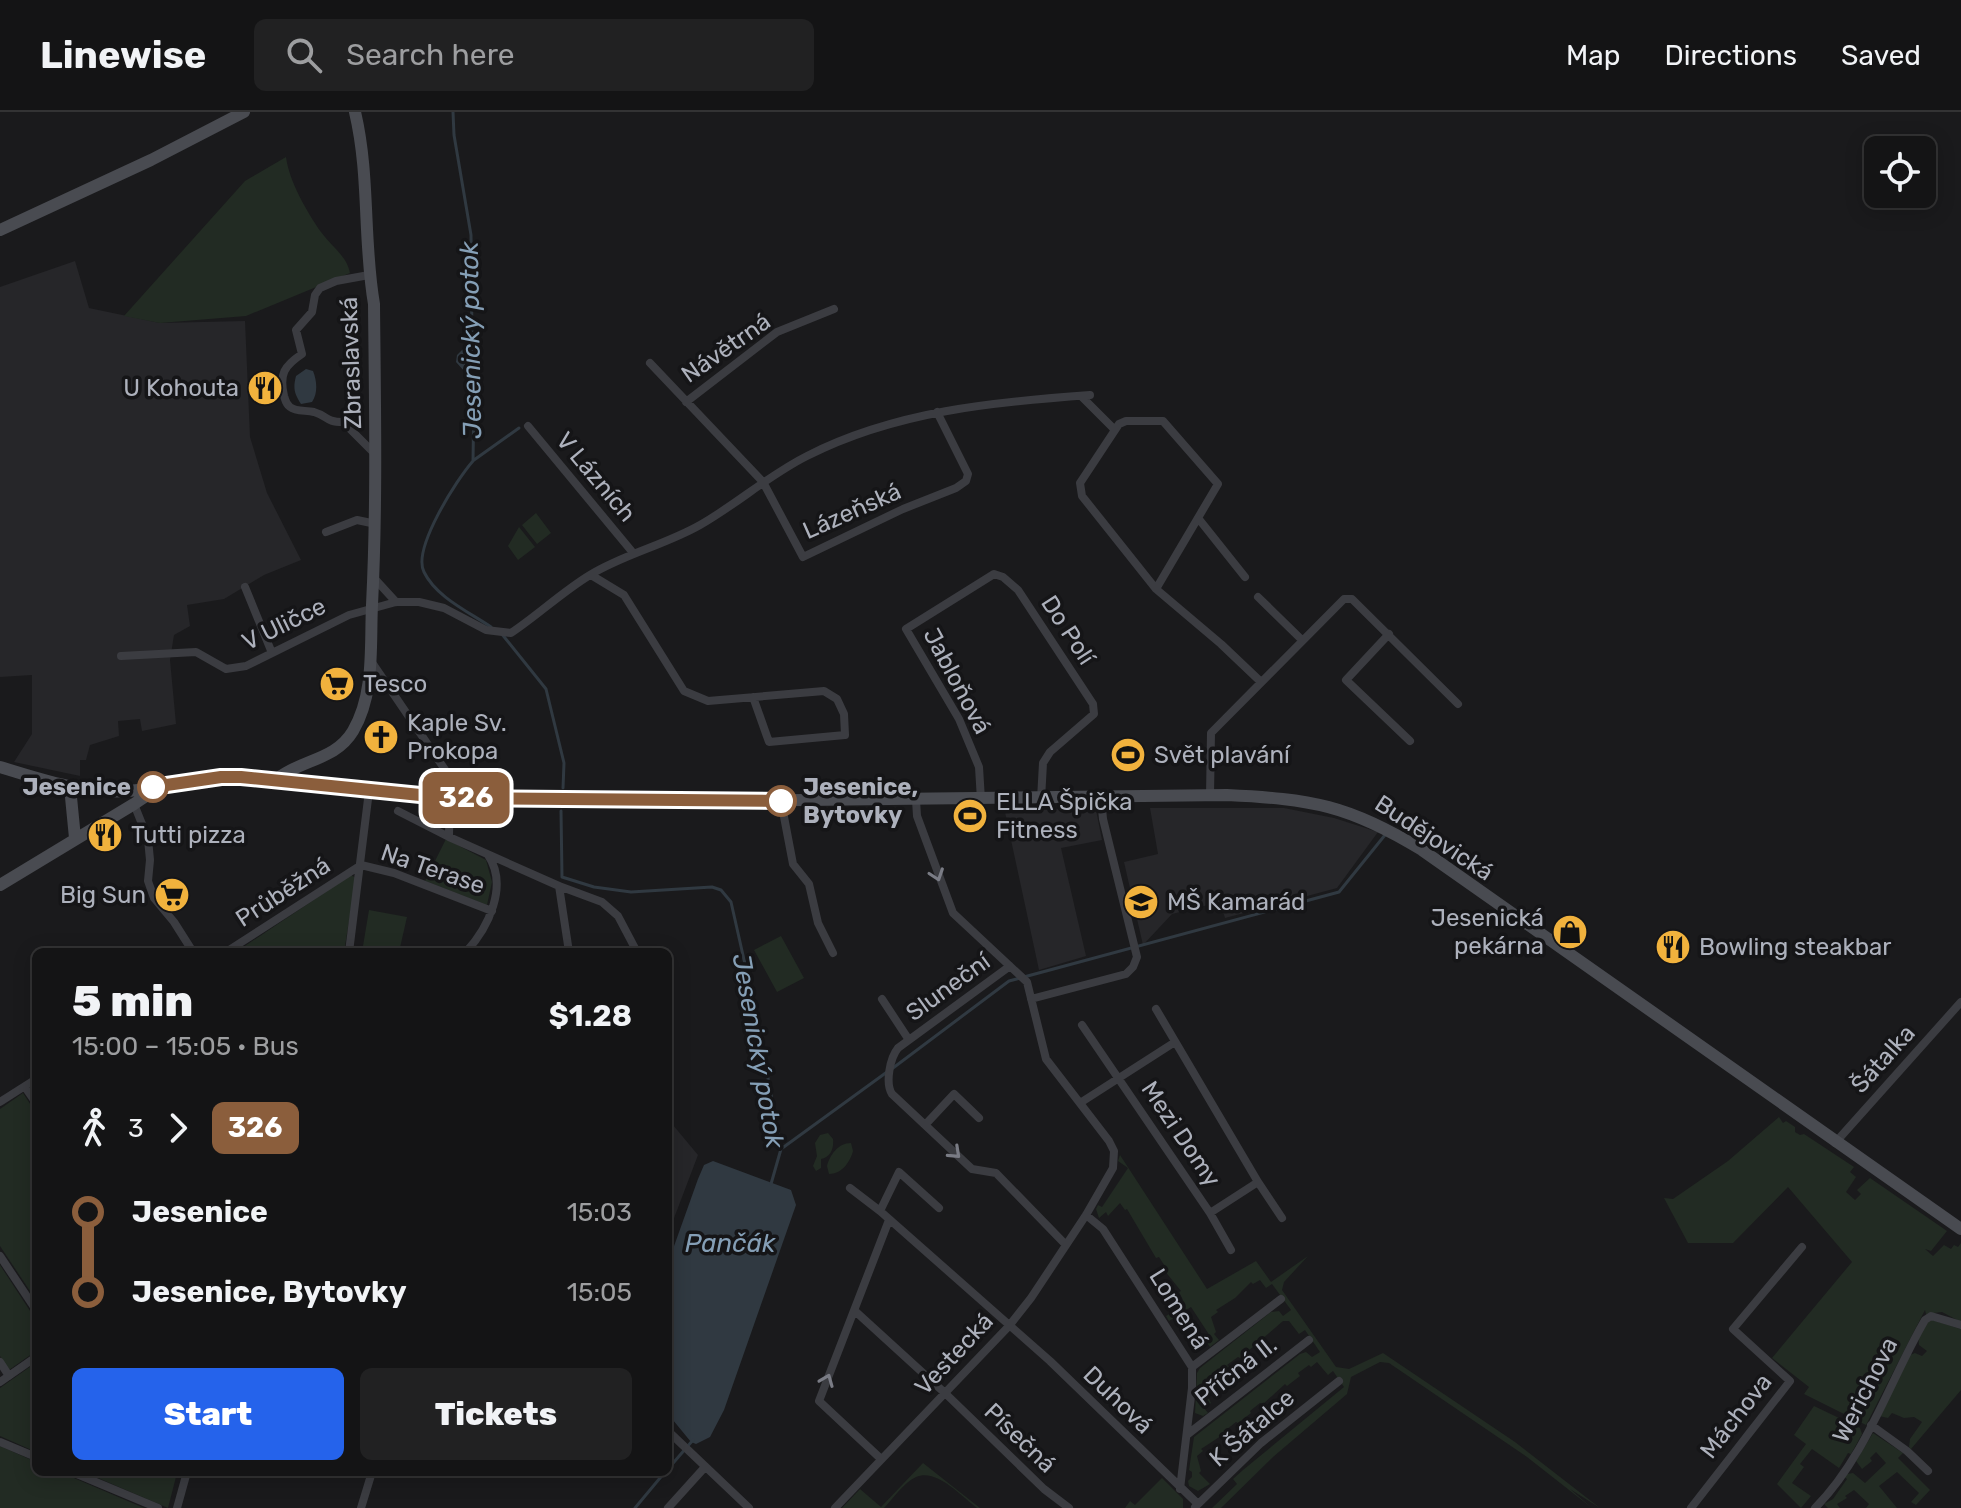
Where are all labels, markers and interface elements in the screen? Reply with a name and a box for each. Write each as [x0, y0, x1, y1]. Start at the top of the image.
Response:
search box [254, 19, 814, 91]
text: Linewise [40, 32, 206, 78]
icon: search [282, 33, 326, 77]
text: Search here [346, 37, 515, 73]
text: Map [1566, 39, 1620, 72]
text: Directions [1664, 39, 1797, 72]
text: Saved [1841, 39, 1921, 72]
map controls [1864, 136, 1936, 208]
button: locate [1864, 136, 1936, 208]
water label: Jesenický potok [454, 241, 488, 439]
street label: Zbraslavská [335, 296, 367, 430]
street label: Návětrná [676, 307, 776, 389]
restaurant icon: U Kohouta [246, 369, 284, 407]
place label: U Kohouta [123, 374, 239, 402]
street label: V Lázních [551, 427, 641, 527]
street label: Lázeňská [799, 477, 905, 545]
street label: Do Polí [1035, 590, 1101, 671]
street label: V Uličce [238, 592, 330, 656]
street label: Jabloňová [917, 623, 997, 739]
supermarket icon: Tesco [318, 665, 356, 703]
place label: Tesco [363, 670, 427, 698]
place label: Kaple Sv. Prokopa [407, 709, 507, 765]
church icon: Kaple Sv. Prokopa [362, 718, 400, 756]
sports icon: Svět plavání [1109, 736, 1147, 774]
place label: Svět plavání [1154, 741, 1291, 769]
marker: Jesenice [138, 772, 168, 802]
line badge: 326 [420, 772, 512, 824]
place label: Jesenice [22, 773, 131, 801]
place label: Jesenice, Bytovky [803, 773, 918, 829]
text: 326 [439, 781, 493, 814]
marker: Jesenice, Bytovky [766, 786, 796, 816]
place label: ELLA Špička Fitness [996, 788, 1133, 844]
street label: Budějovická [1370, 789, 1498, 887]
sports icon: ELLA Špička Fitness [951, 797, 989, 835]
restaurant icon: Tutti pizza [86, 816, 124, 854]
place label: Tutti pizza [131, 821, 246, 849]
street label: Na Terase [377, 838, 489, 900]
street label: Průběžná [231, 851, 335, 933]
one-way arrow [928, 867, 944, 881]
supermarket icon: Big Sun [153, 876, 191, 914]
place label: Big Sun [60, 881, 146, 909]
school or university icon: MŠ Kamarád [1122, 883, 1160, 921]
place label: MŠ Kamarád [1167, 888, 1305, 916]
place label: Jesenická pekárna [1431, 904, 1544, 960]
shop icon: Jesenická pekárna [1551, 913, 1589, 951]
restaurant icon: Bowling steakbar [1654, 928, 1692, 966]
place label: Bowling steakbar [1699, 933, 1891, 961]
street label: Sluneční [901, 947, 996, 1027]
water label: Jesenický potok [726, 951, 790, 1151]
text: 5 min [72, 975, 193, 1027]
text: $1.28 [549, 998, 632, 1034]
street label: Šátalka [1845, 1019, 1921, 1099]
text: 15:00 – 15:05 · Bus [72, 1031, 299, 1062]
street label: Mezi Domy [1136, 1076, 1226, 1192]
icon: walk [72, 1106, 116, 1150]
icon: forward [156, 1106, 200, 1150]
text: 326 [228, 1111, 283, 1144]
text: 3 [128, 1113, 144, 1144]
one-way arrow [946, 1144, 961, 1158]
text: Jesenice [132, 1194, 268, 1230]
text: 15:03 [567, 1197, 632, 1228]
water label: Pančák [685, 1228, 776, 1259]
street label: Lomená [1143, 1264, 1215, 1354]
text: Jesenice, Bytovky [132, 1274, 407, 1310]
text: 15:05 [567, 1277, 632, 1308]
street label: Vestecká [909, 1307, 999, 1401]
street label: Příčná II. [1189, 1330, 1283, 1412]
street label: Werichova [1827, 1333, 1903, 1447]
street label: Duhová [1078, 1360, 1158, 1440]
button: Start [72, 1368, 344, 1460]
button: Tickets [360, 1368, 632, 1460]
street label: Máchova [1694, 1368, 1778, 1464]
one-way arrow [818, 1374, 834, 1388]
street label: K Šátalce [1204, 1384, 1300, 1472]
street label: Písečná [979, 1397, 1061, 1479]

